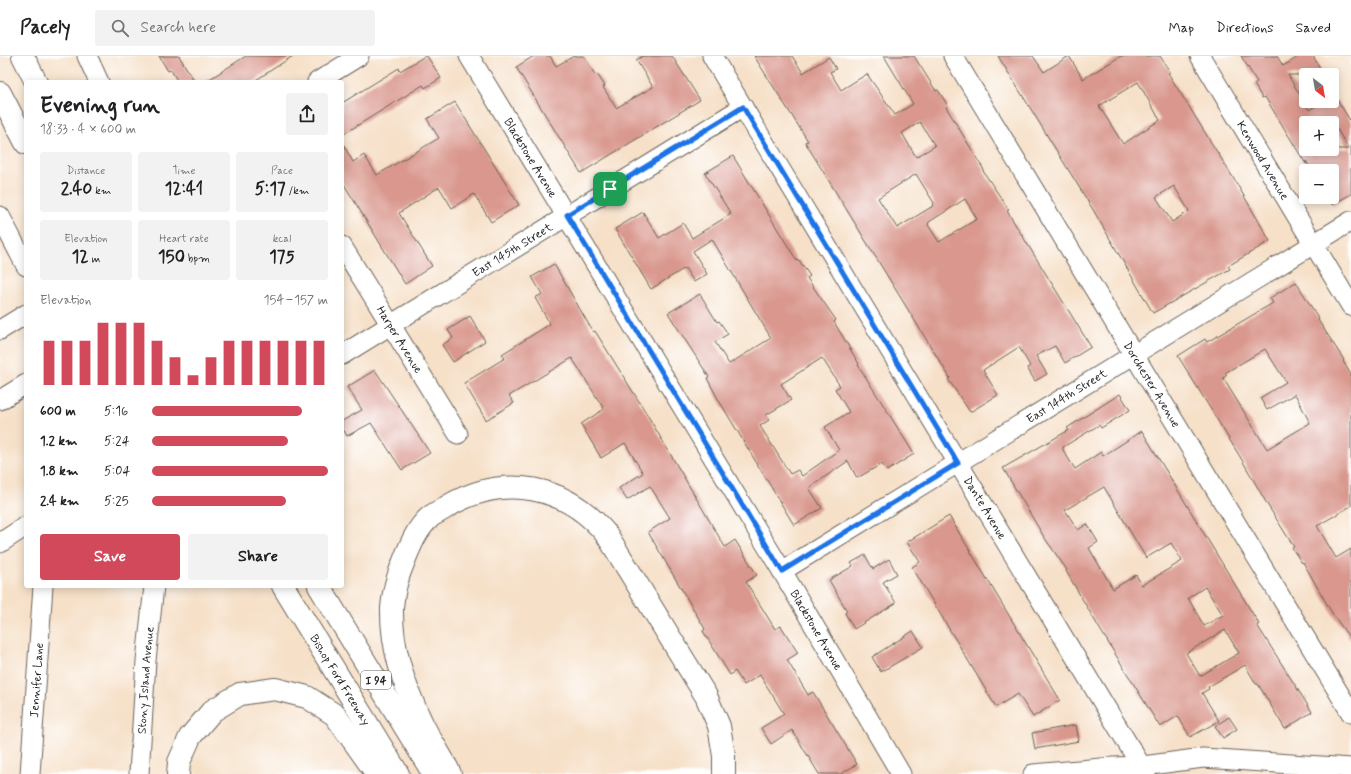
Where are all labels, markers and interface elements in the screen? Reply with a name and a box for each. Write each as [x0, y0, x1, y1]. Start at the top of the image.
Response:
search box [95, 10, 375, 46]
text: Pacely [20, 15, 71, 40]
icon: search [109, 17, 131, 39]
text: Search here [141, 18, 216, 38]
text: Map [1168, 19, 1194, 37]
text: Directions [1216, 19, 1274, 37]
text: Saved [1296, 19, 1331, 37]
north arrow [1299, 68, 1339, 108]
map controls [1299, 68, 1339, 204]
text: Evening run [40, 92, 160, 120]
button: share [286, 93, 328, 135]
street label: Blackstone Avenue [499, 115, 561, 202]
button: + [1299, 116, 1339, 156]
street label: Kenwood Avenue [1232, 118, 1292, 204]
text: 18:33 · 4 × 600 m [40, 121, 136, 138]
text: Distance [67, 164, 105, 178]
text: Time [172, 164, 196, 178]
text: Pace [271, 164, 293, 178]
button: − [1299, 164, 1339, 204]
pin [593, 172, 627, 206]
text: 2.40 [61, 178, 92, 200]
text: 12:41 [165, 178, 203, 200]
text: 5:17 [255, 178, 286, 200]
icon: arrive [599, 178, 621, 200]
text: km [92, 184, 111, 198]
text: /km [286, 184, 309, 198]
street label: East 145th Street [469, 220, 556, 282]
text: Elevation [64, 232, 108, 246]
text: Heart rate [159, 232, 209, 246]
text: kcal [273, 232, 291, 246]
text: 12 [72, 246, 88, 268]
text: 150 [158, 246, 185, 268]
text: 175 [269, 246, 295, 268]
text: m [88, 252, 100, 266]
text: bpm [185, 252, 210, 266]
text: Elevation [40, 292, 91, 309]
text: 154–157 m [264, 292, 328, 309]
street label: Harper Avenue [372, 303, 426, 377]
street label: Dorchester Avenue [1119, 339, 1183, 431]
street label: East 144th Street [1024, 366, 1110, 428]
text: 600 m [40, 403, 76, 420]
text: 5:16 [104, 403, 128, 420]
text: 1.2 km [40, 433, 77, 450]
text: 5:24 [104, 433, 130, 450]
text: 1.8 km [40, 463, 78, 480]
text: 5:04 [104, 463, 130, 480]
street label: Dante Avenue [959, 474, 1010, 543]
text: 2.4 km [40, 493, 79, 510]
text: 5:25 [104, 493, 129, 510]
button: Save [40, 534, 180, 580]
button: Share [188, 534, 328, 580]
street label: Blackstone Avenue [786, 587, 846, 674]
street label: Stony Island Avenue [134, 626, 159, 735]
street label: Bishop Ford Freeway [306, 632, 374, 729]
street label: Jennifer Lane [27, 642, 48, 718]
road number: I 94 [361, 671, 391, 689]

